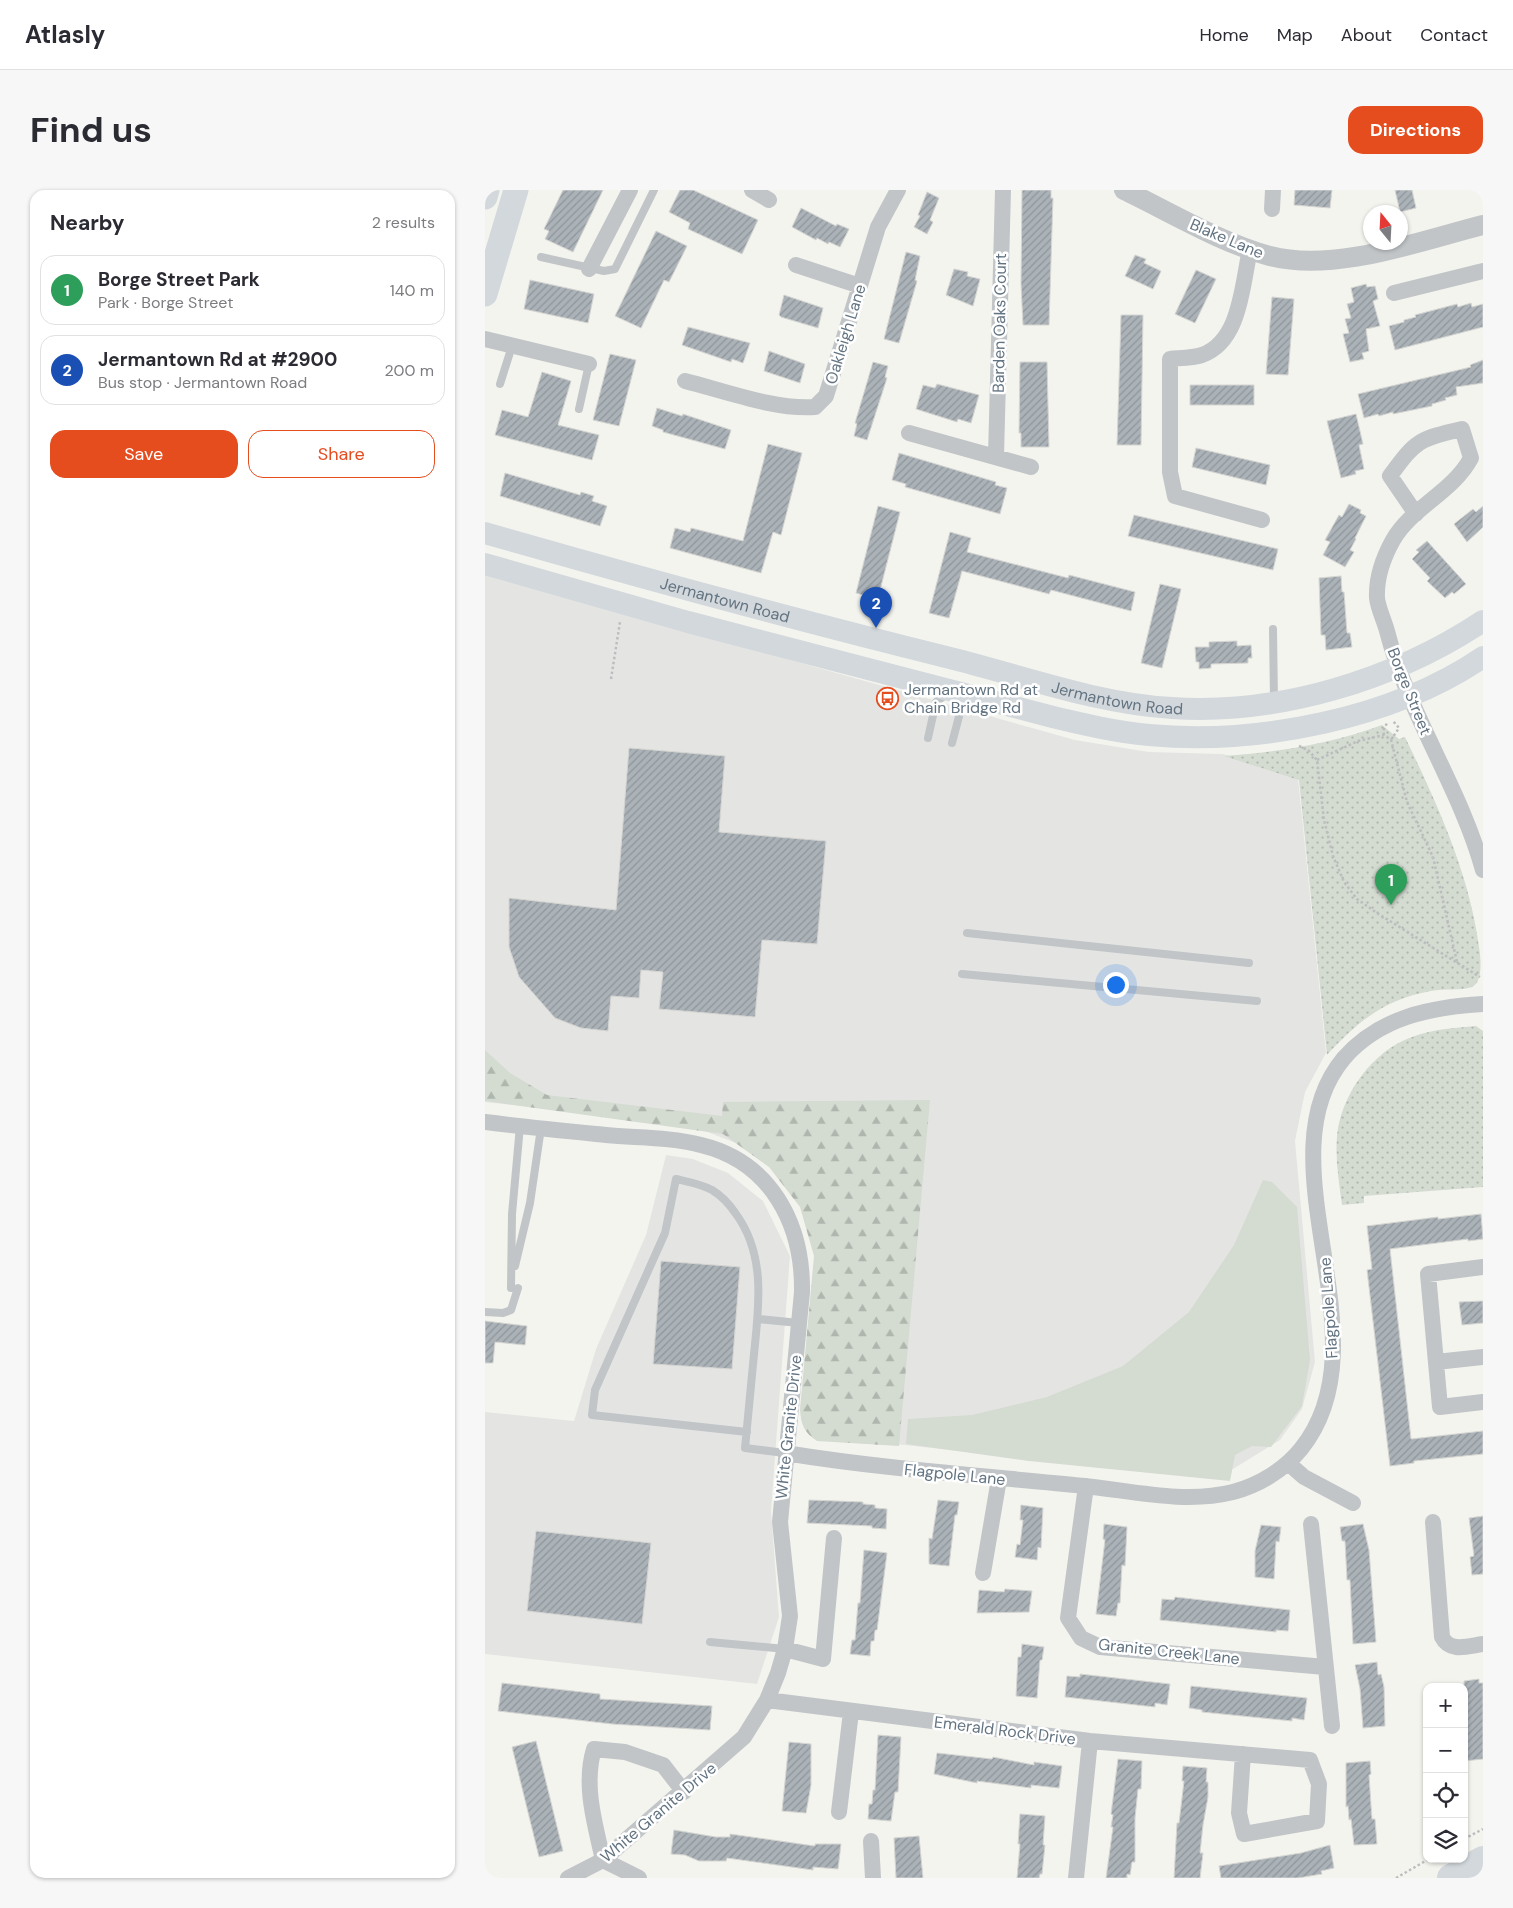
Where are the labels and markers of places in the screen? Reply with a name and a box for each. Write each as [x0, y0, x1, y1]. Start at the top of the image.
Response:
pin: 2 [860, 587, 892, 628]
place label: Jermantown Rd at Chain Bridge Rd [904, 679, 1038, 718]
bus stop icon: Jermantown Rd at Chain Bridge Rd [876, 686, 900, 710]
pin: 1 [1375, 864, 1407, 905]

